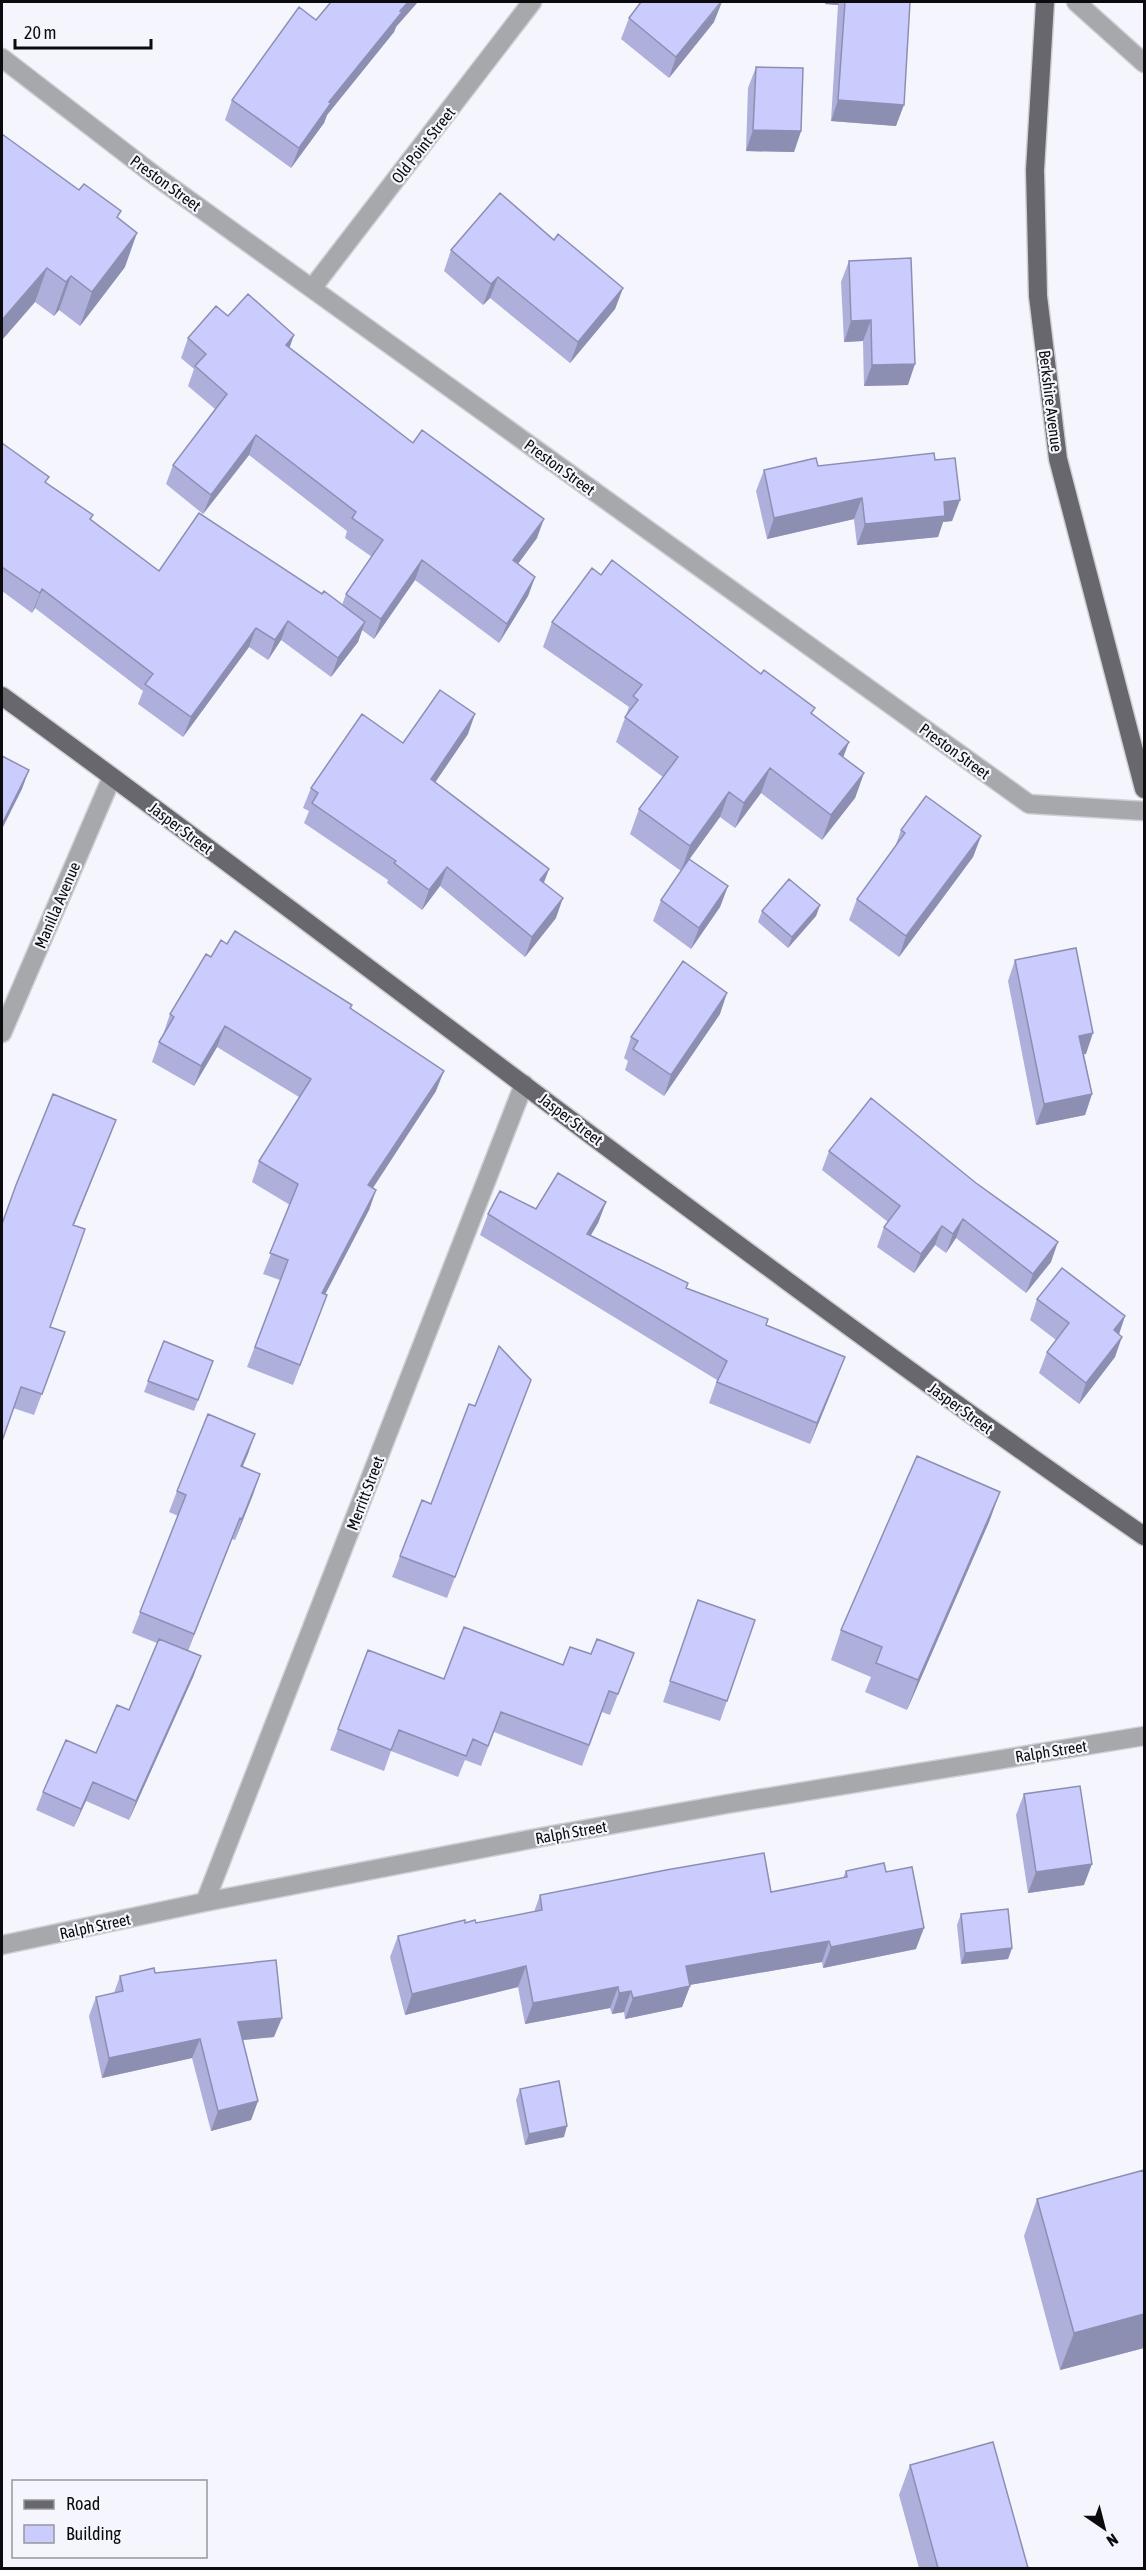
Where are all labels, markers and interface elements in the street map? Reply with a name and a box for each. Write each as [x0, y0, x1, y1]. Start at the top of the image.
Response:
scale bar [15, 12, 152, 50]
text: 20 m [24, 22, 56, 43]
street label: Old Point Street [388, 103, 459, 187]
street label: Preston Street [127, 151, 205, 215]
street label: Berkshire Avenue [1036, 349, 1066, 453]
street label: Preston Street [521, 435, 599, 499]
street label: Preston Street [916, 719, 994, 783]
street label: Jasper Street [145, 798, 217, 859]
street label: Manilla Avenue [31, 859, 83, 951]
street label: Jasper Street [535, 1089, 607, 1150]
street label: Jasper Street [925, 1379, 997, 1438]
street label: Merritt Street [343, 1453, 387, 1532]
street label: Ralph Street [1014, 1736, 1089, 1767]
street label: Ralph Street [534, 1817, 609, 1848]
street label: Ralph Street [58, 1910, 133, 1943]
legend [12, 2480, 207, 2558]
text: Road [66, 2493, 100, 2514]
north arrow [1074, 2498, 1134, 2558]
text: Building [66, 2523, 121, 2544]
text: N [1104, 2530, 1122, 2550]

